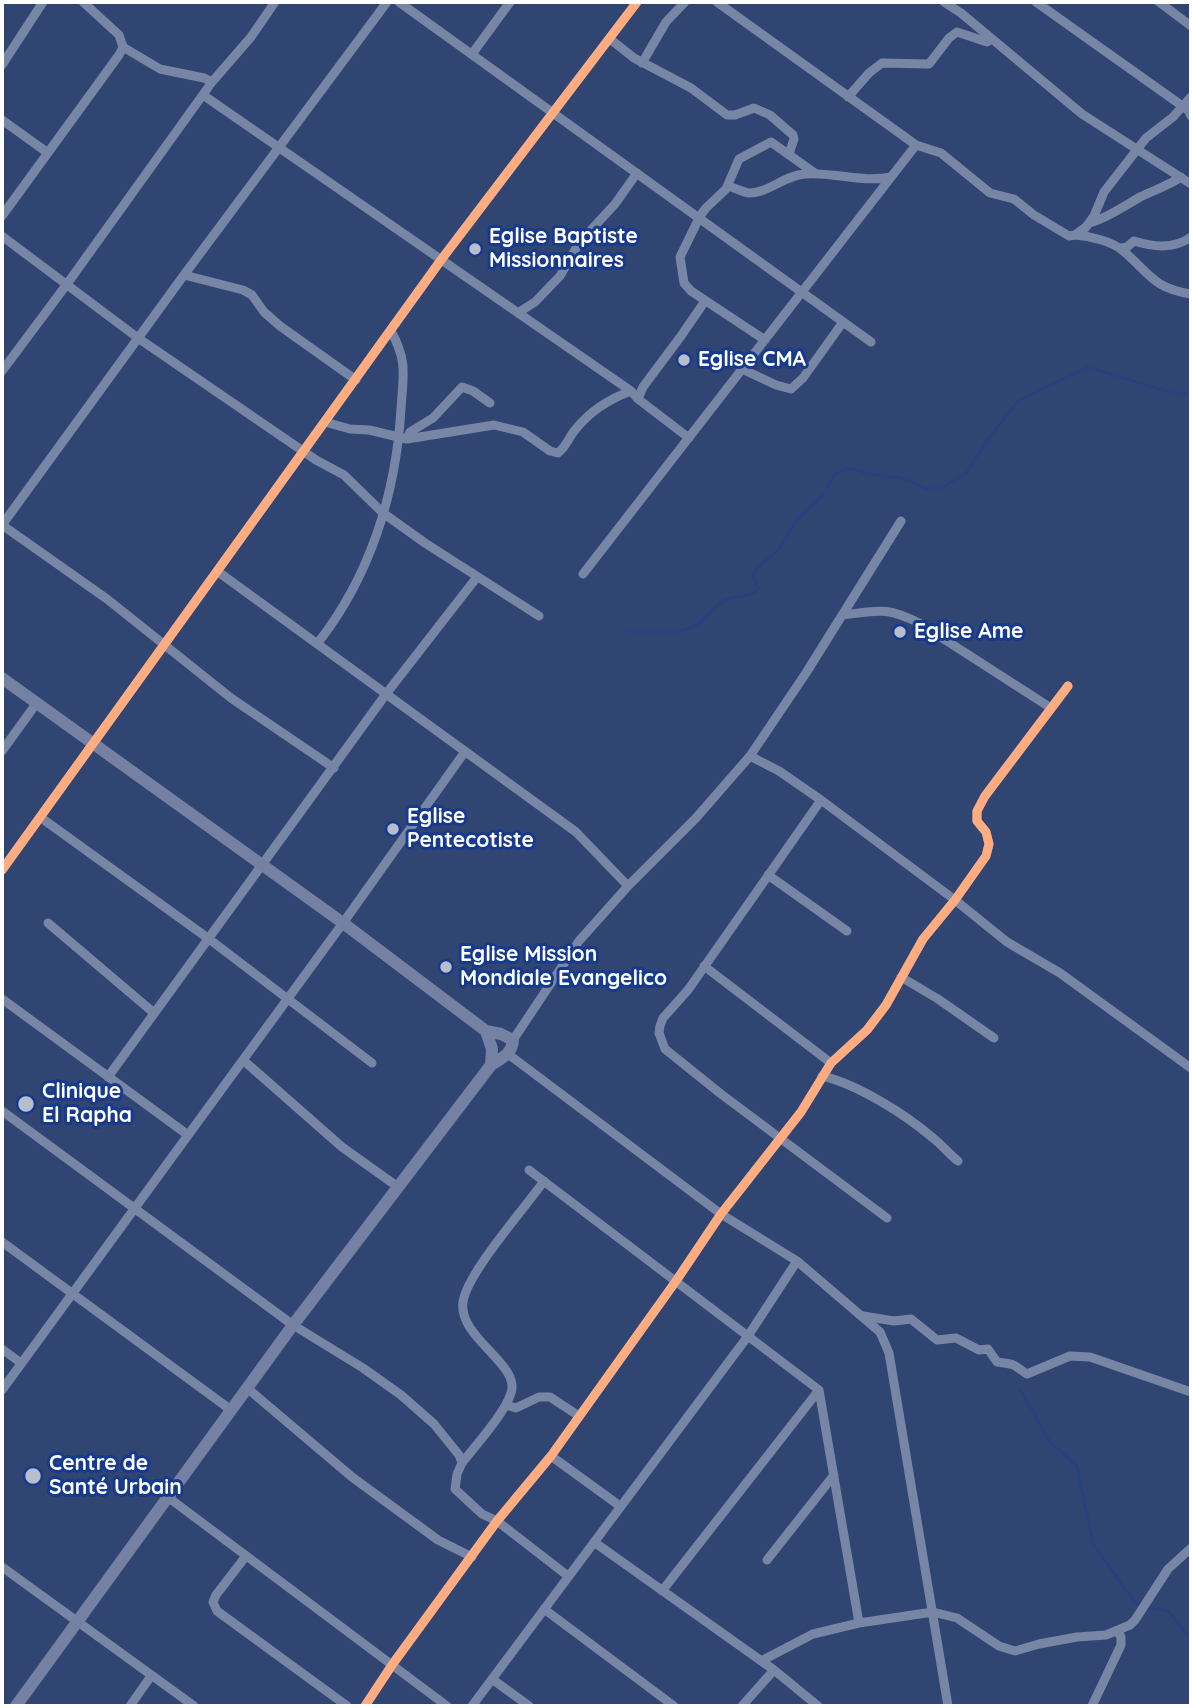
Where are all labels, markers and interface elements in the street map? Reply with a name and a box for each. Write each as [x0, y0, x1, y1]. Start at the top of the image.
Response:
place label: Eglise Baptiste Missionnaires [489, 224, 638, 274]
marker: Eglise Baptiste Missionnaires [467, 241, 483, 257]
place label: Eglise CMA [698, 347, 806, 373]
marker: Eglise CMA [676, 352, 692, 368]
place label: Eglise Ame [914, 619, 1023, 645]
marker: Eglise Ame [892, 624, 908, 640]
place label: Eglise Pentecotiste [407, 804, 534, 854]
marker: Eglise Pentecotiste [385, 821, 401, 837]
place label: Eglise Mission Mondiale Evangelico [460, 942, 667, 992]
marker: Eglise Mission Mondiale Evangelico [438, 959, 454, 975]
place label: Clinique El Rapha [42, 1079, 132, 1129]
marker: Clinique El Rapha [16, 1094, 36, 1114]
place label: Centre de Santé Urbain [49, 1451, 182, 1501]
marker: Centre de Santé Urbain [23, 1466, 43, 1486]

